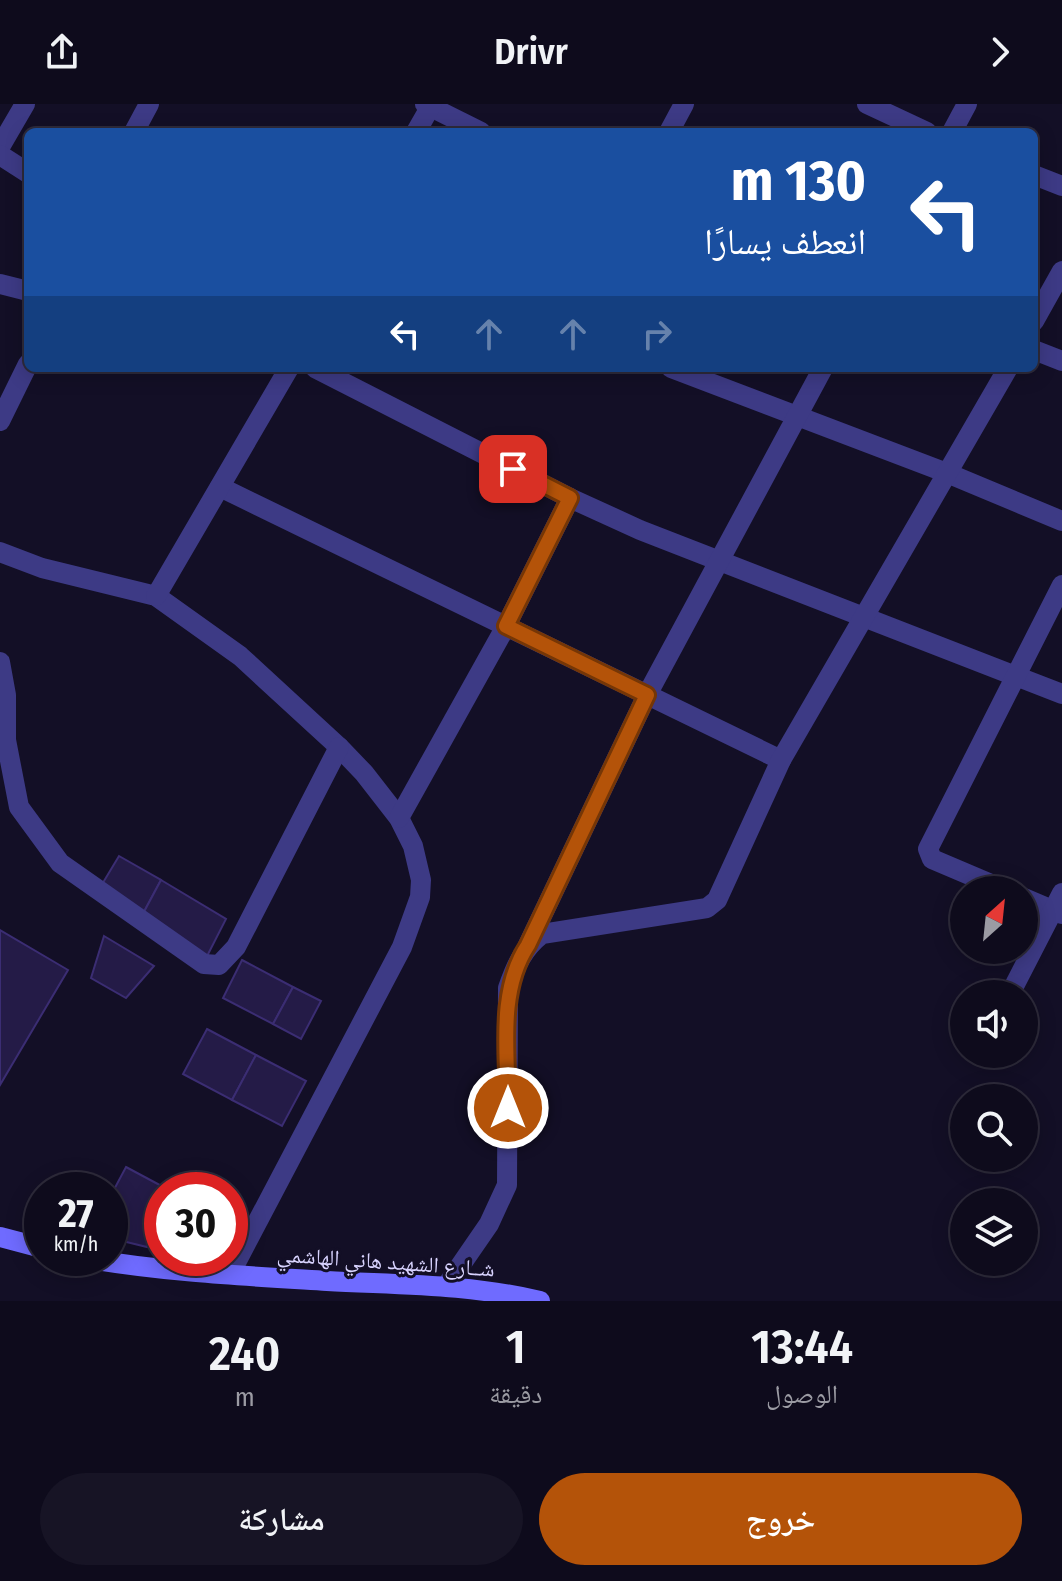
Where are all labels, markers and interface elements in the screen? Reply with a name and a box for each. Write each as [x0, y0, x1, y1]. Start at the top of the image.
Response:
icon: share [40, 30, 84, 74]
text: Drivr [494, 30, 568, 74]
icon: forward [978, 30, 1022, 74]
text: 130 m [731, 148, 866, 215]
icon: left [894, 160, 998, 264]
text: انعطف يسارًا [704, 220, 866, 264]
icon: left [383, 312, 427, 356]
icon: ahead [467, 312, 511, 356]
icon: ahead [551, 312, 595, 356]
icon: right [635, 312, 679, 356]
pin [479, 435, 547, 503]
icon: arrive [491, 447, 535, 491]
north arrow [950, 876, 1038, 964]
map controls [950, 876, 1038, 1276]
button: sound [950, 980, 1038, 1068]
position arrow [466, 1066, 550, 1150]
button: search [950, 1084, 1038, 1172]
speed limit sign: 30 [144, 1172, 248, 1276]
button: layers [950, 1188, 1038, 1276]
text: 27 [58, 1190, 94, 1238]
text: km/h [54, 1232, 98, 1256]
street label: شــارع الشهيد هاني الهاشمي [276, 1240, 496, 1286]
text: 1 [506, 1318, 526, 1376]
text: 13:44 [751, 1318, 853, 1376]
text: 240 [209, 1325, 280, 1383]
text: دقيقة [489, 1379, 542, 1410]
text: الوصول [766, 1379, 838, 1410]
text: m [235, 1382, 255, 1413]
button: مشاركة [40, 1473, 523, 1565]
button: خروج [539, 1473, 1022, 1565]

